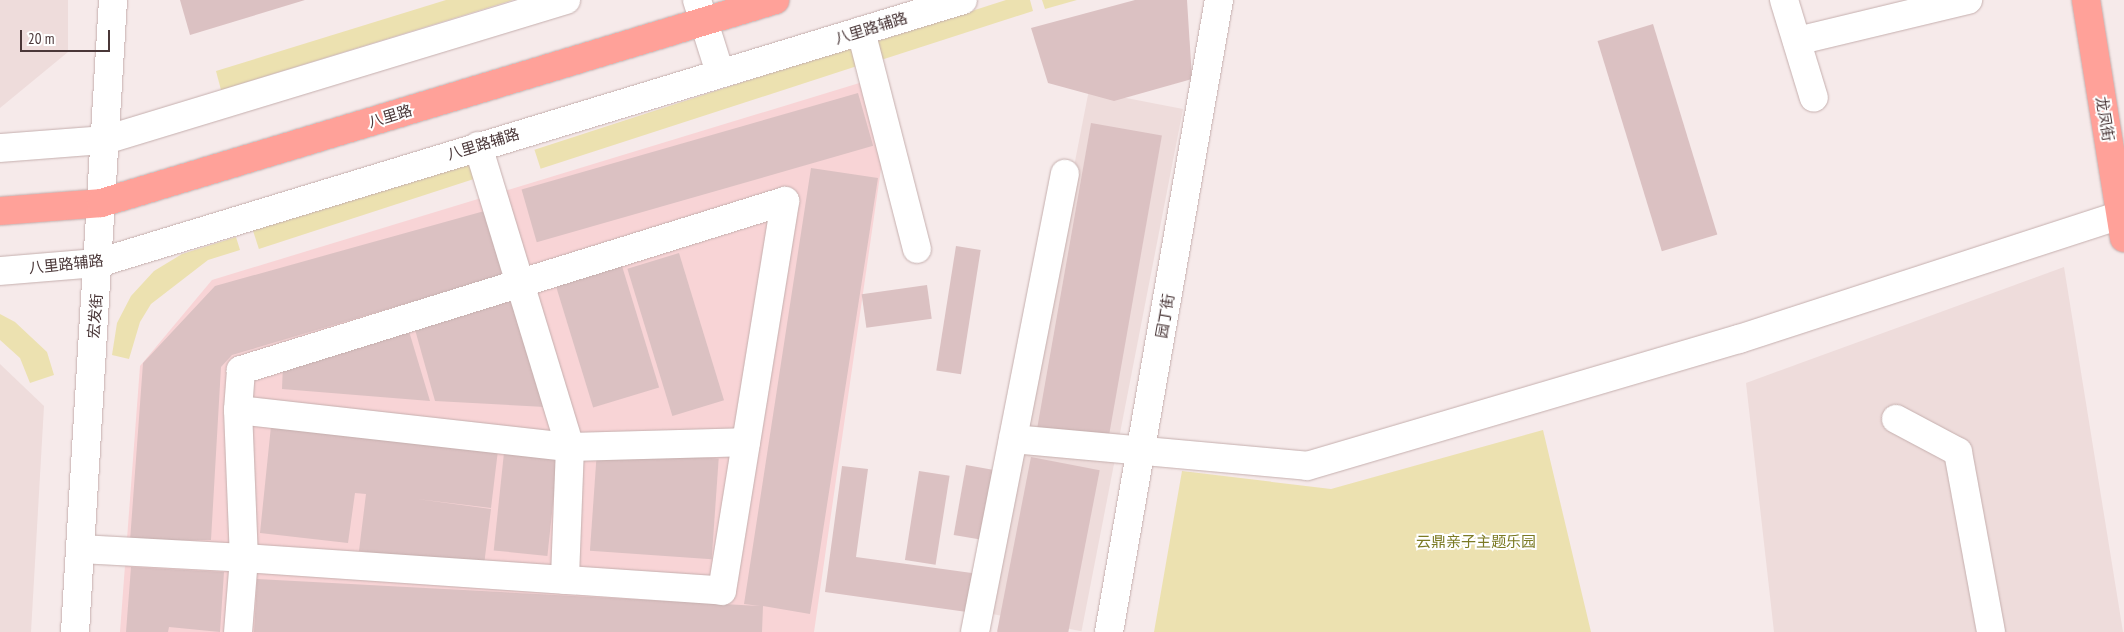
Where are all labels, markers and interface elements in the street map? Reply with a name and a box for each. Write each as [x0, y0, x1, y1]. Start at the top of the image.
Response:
street label: 八里路辅路 [833, 8, 909, 48]
scale bar [22, 20, 112, 52]
text: 20 m [28, 29, 54, 48]
street label: 龙凤街 [2093, 95, 2117, 143]
street label: 八里路 [366, 101, 414, 131]
street label: 八里路辅路 [445, 124, 521, 164]
street label: 八里路辅路 [28, 251, 104, 277]
street label: 园丁街 [1152, 292, 1178, 340]
street label: 宏发街 [84, 293, 106, 339]
park label: 云鼎亲子主题乐园 [1416, 533, 1536, 551]

